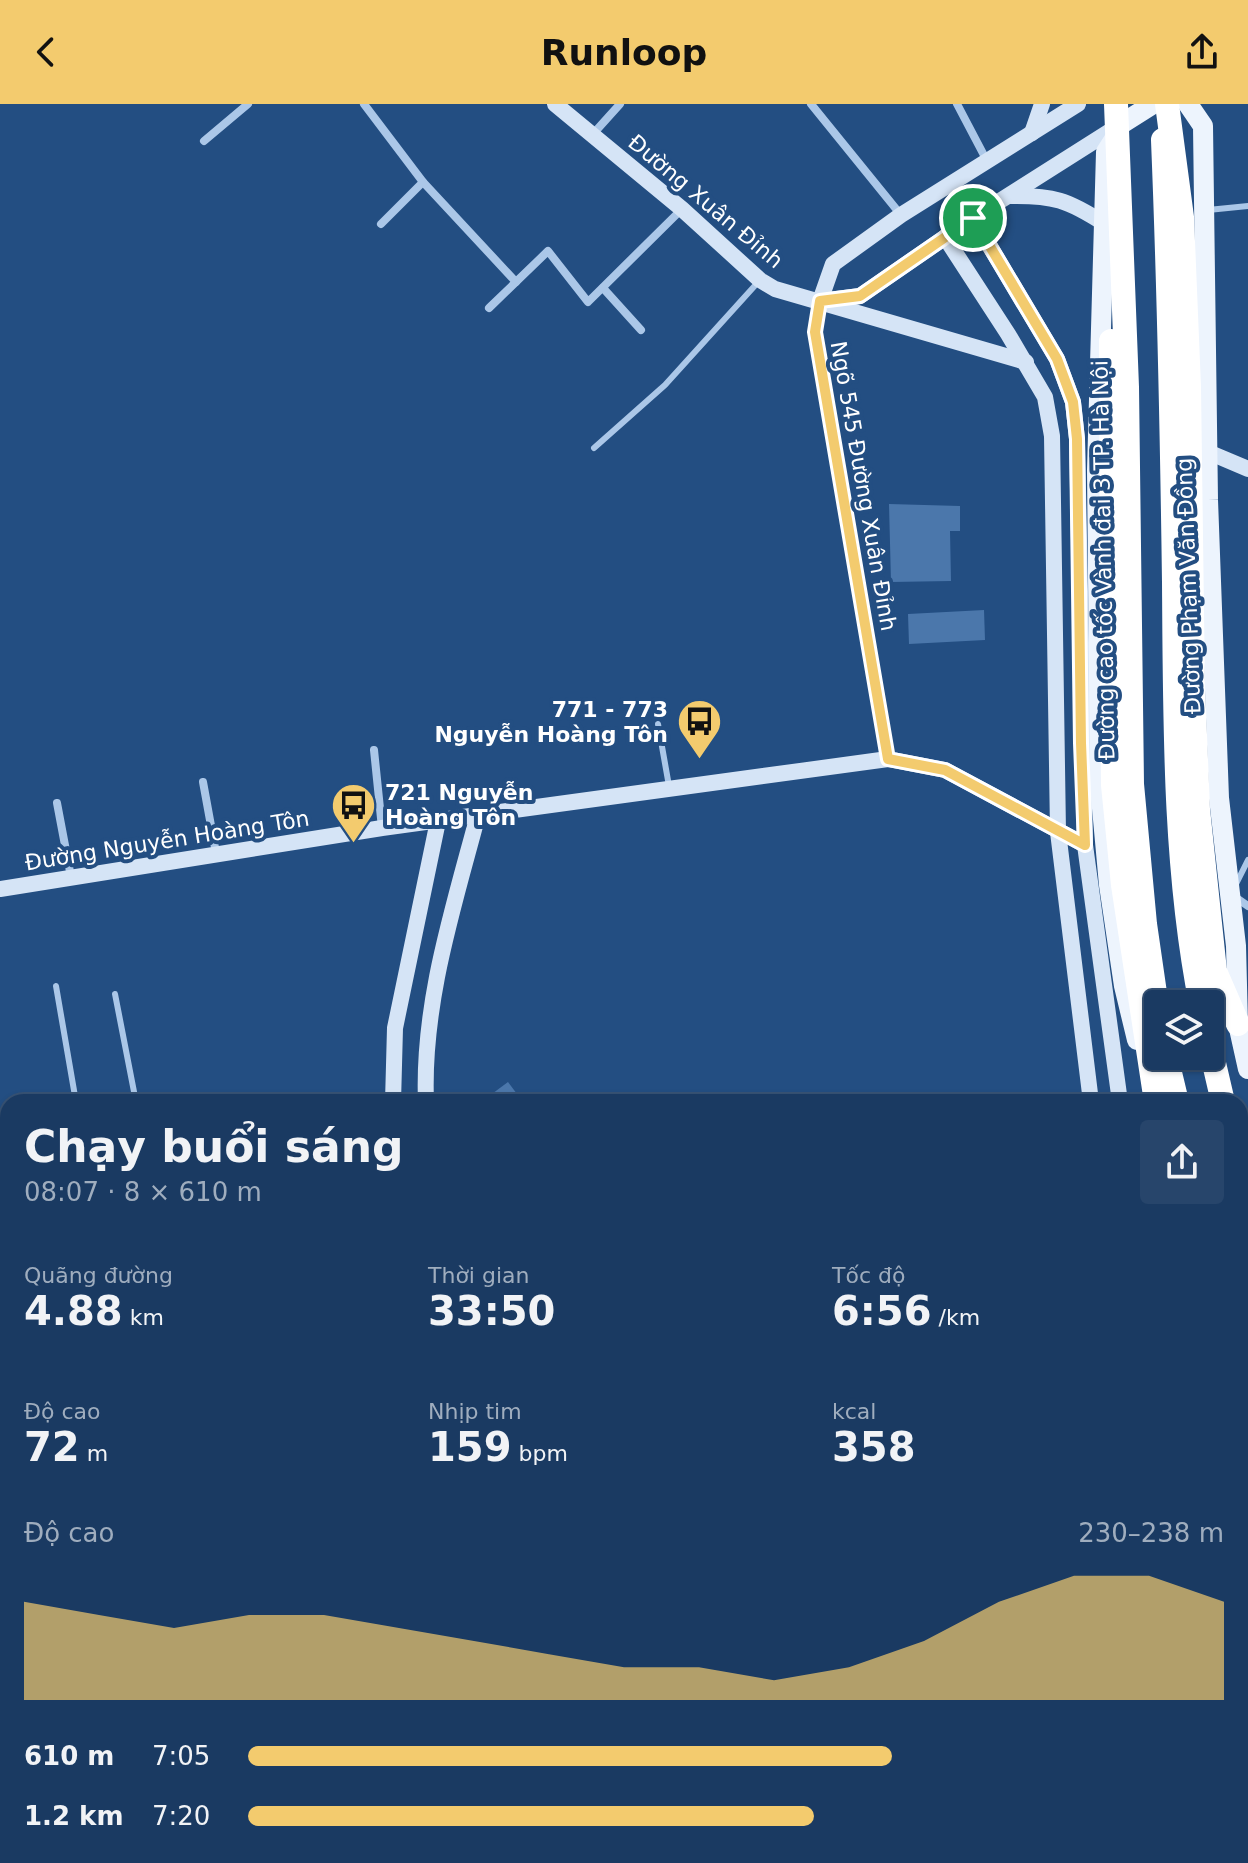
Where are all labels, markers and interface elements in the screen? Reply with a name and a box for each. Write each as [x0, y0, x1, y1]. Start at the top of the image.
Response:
icon: back [24, 30, 68, 74]
icon: share [1180, 30, 1224, 74]
text: Runloop [541, 32, 707, 73]
street label: Đường Xuân Đỉnh [623, 130, 788, 273]
pin [939, 184, 1007, 252]
icon: arrive [951, 196, 995, 240]
street label: Ngõ 545 Đường Xuân Đỉnh [826, 339, 901, 633]
street label: Đường cao tốc Vành đai 3 TP. Hà Nội [1088, 360, 1119, 760]
street label: Đường Phạm Văn Đồng [1172, 457, 1205, 715]
place label: 771 - 773 Nguyễn Hoàng Tôn [434, 697, 668, 747]
bus stop icon: 771 - 773 Nguyễn Hoàng Tôn [675, 698, 723, 761]
place label: 721 Nguyễn Hoàng Tôn [385, 780, 533, 830]
bus stop icon: 721 Nguyễn Hoàng Tôn [330, 781, 378, 844]
street label: Đường Nguyễn Hoàng Tôn [23, 806, 311, 875]
map controls [1144, 990, 1224, 1070]
button: layers [1144, 990, 1224, 1070]
button: share [1140, 1120, 1224, 1204]
text: Chạy buổi sáng [24, 1121, 403, 1172]
text: 08:07 · 8 × 610 m [24, 1177, 262, 1207]
text: Quãng đường [24, 1263, 173, 1288]
text: Thời gian [428, 1263, 529, 1288]
text: Tốc độ [832, 1263, 905, 1288]
text: 4.88 [24, 1288, 123, 1334]
text: 33:50 [428, 1288, 555, 1334]
text: 6:56 [832, 1288, 932, 1334]
text: km [123, 1305, 164, 1330]
text: /km [932, 1305, 980, 1330]
text: Độ cao [24, 1399, 101, 1424]
text: Nhịp tim [428, 1399, 522, 1424]
text: kcal [832, 1399, 876, 1424]
text: 72 [24, 1424, 80, 1470]
text: 159 [428, 1424, 512, 1470]
text: 358 [832, 1424, 916, 1470]
text: m [80, 1441, 108, 1466]
text: bpm [512, 1441, 568, 1466]
text: Độ cao [24, 1518, 114, 1548]
text: 230–238 m [1078, 1518, 1224, 1548]
text: 610 m [24, 1741, 114, 1771]
text: 7:05 [152, 1741, 210, 1771]
text: 1.2 km [24, 1801, 124, 1831]
text: 7:20 [152, 1801, 210, 1831]

